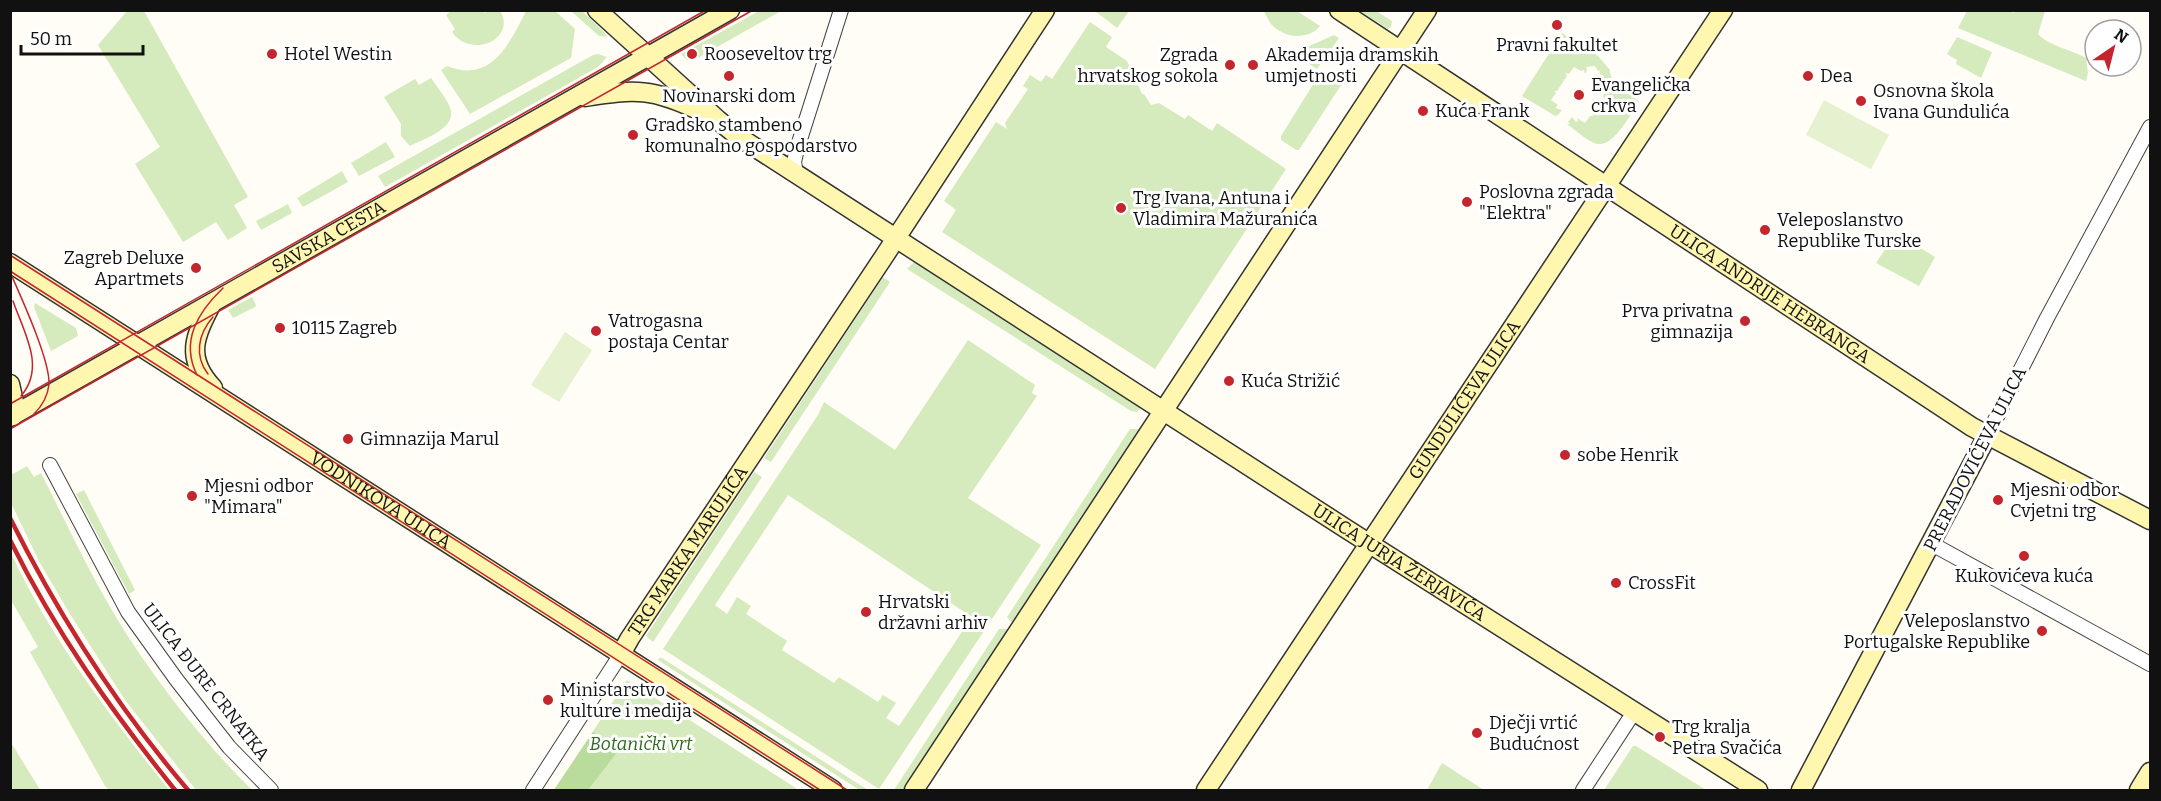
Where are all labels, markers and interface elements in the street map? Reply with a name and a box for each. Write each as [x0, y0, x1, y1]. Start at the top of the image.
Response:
scale bar [21, 18, 142, 56]
marker: Pravni fakultet [1550, 18, 1564, 32]
north arrow [2083, 18, 2143, 78]
text: N [2111, 25, 2132, 47]
text: 50 m [30, 28, 72, 50]
place label: Pravni fakultet [1496, 34, 1618, 56]
place label: Hotel Westin [284, 43, 393, 65]
place label: Rooseveltov trg [704, 43, 832, 65]
place label: Zgrada hrvatskog sokola [1078, 44, 1218, 87]
place label: Akademija dramskih umjetnosti [1265, 44, 1439, 87]
marker: Hotel Westin [265, 47, 279, 61]
marker: Rooseveltov trg [685, 47, 699, 61]
marker: Zgrada hrvatskog sokola [1223, 58, 1237, 72]
marker: Akademija dramskih umjetnosti [1246, 58, 1260, 72]
place label: Dea [1820, 65, 1853, 87]
marker: Novinarski dom [722, 69, 736, 83]
marker: Dea [1801, 69, 1815, 83]
place label: Evangelička crkva [1591, 74, 1691, 117]
place label: Osnovna škola Ivana Gundulića [1873, 80, 2010, 123]
place label: Novinarski dom [662, 85, 796, 107]
marker: Evangelička crkva [1572, 88, 1586, 102]
marker: Osnovna škola Ivana Gundulića [1854, 94, 1868, 108]
place label: Kuća Frank [1435, 100, 1530, 122]
marker: Kuća Frank [1416, 104, 1430, 118]
place label: Gradsko stambeno komunalno gospodarstvo [645, 114, 857, 157]
marker: Gradsko stambeno komunalno gospodarstvo [626, 128, 640, 142]
place label: Poslovna zgrada "Elektra" [1479, 181, 1614, 224]
place label: Trg Ivana, Antuna i Vladimira Mažuranića [1133, 187, 1318, 230]
marker: Poslovna zgrada "Elektra" [1460, 195, 1474, 209]
street label: SAVSKA CESTA [268, 196, 390, 278]
marker: Trg Ivana, Antuna i Vladimira Mažuranića [1114, 201, 1128, 215]
place label: Veleposlanstvo Republike Turske [1777, 209, 1921, 252]
street label: ULICA ANDRIJE HEBRANGA [1665, 220, 1875, 368]
marker: Veleposlanstvo Republike Turske [1758, 223, 1772, 237]
place label: Zagreb Deluxe Apartmets [64, 247, 184, 290]
marker: Zagreb Deluxe Apartmets [189, 261, 203, 275]
place label: Prva privatna gimnazija [1622, 300, 1733, 343]
place label: Vatrogasna postaja Centar [608, 310, 729, 353]
marker: Prva privatna gimnazija [1738, 314, 1752, 328]
street label: GUNDULIĆEVA ULICA [1404, 316, 1525, 484]
place label: 10115 Zagreb [292, 317, 397, 339]
marker: 10115 Zagreb [273, 321, 287, 335]
marker: Vatrogasna postaja Centar [589, 324, 603, 338]
street label: PRERADOVIĆEVA ULICA [1919, 363, 2031, 555]
place label: Kuća Strižić [1241, 370, 1340, 392]
marker: Kuća Strižić [1222, 374, 1236, 388]
place label: Gimnazija Marul [360, 428, 499, 450]
marker: Gimnazija Marul [341, 432, 355, 446]
place label: sobe Henrik [1577, 444, 1679, 466]
street label: VODNIKOVA ULICA [306, 447, 456, 554]
marker: sobe Henrik [1558, 448, 1572, 462]
street label: TRG MARKA MARULIĆA [623, 461, 753, 640]
place label: Mjesni odbor "Mimara" [204, 475, 313, 518]
place label: Mjesni odbor Cvjetni trg [2010, 479, 2119, 522]
marker: Mjesni odbor "Mimara" [185, 489, 199, 503]
marker: Mjesni odbor Cvjetni trg [1991, 493, 2005, 507]
street label: ULICA JURJA ŽERJAVIĆA [1308, 499, 1490, 626]
marker: Kukovićeva kuća [2017, 549, 2031, 563]
place label: Kukovićeva kuća [1955, 565, 2093, 587]
place label: CrossFit [1628, 572, 1696, 594]
marker: CrossFit [1609, 576, 1623, 590]
place label: Hrvatski državni arhiv [878, 591, 988, 634]
street label: ULICA ĐURE CRNATKA [138, 599, 274, 765]
marker: Hrvatski državni arhiv [859, 605, 873, 619]
place label: Veleposlanstvo Portugalske Republike [1844, 610, 2030, 653]
marker: Veleposlanstvo Portugalske Republike [2035, 624, 2049, 638]
place label: Ministarstvo kulture i medija [560, 679, 692, 722]
marker: Ministarstvo kulture i medija [541, 693, 555, 707]
place label: Dječji vrtić Budućnost [1489, 712, 1580, 755]
place label: Trg kralja Petra Svačića [1672, 716, 1782, 759]
marker: Dječji vrtić Budućnost [1470, 726, 1484, 740]
marker: Trg kralja Petra Svačića [1653, 730, 1667, 744]
park label: Botanički vrt [590, 733, 693, 755]

